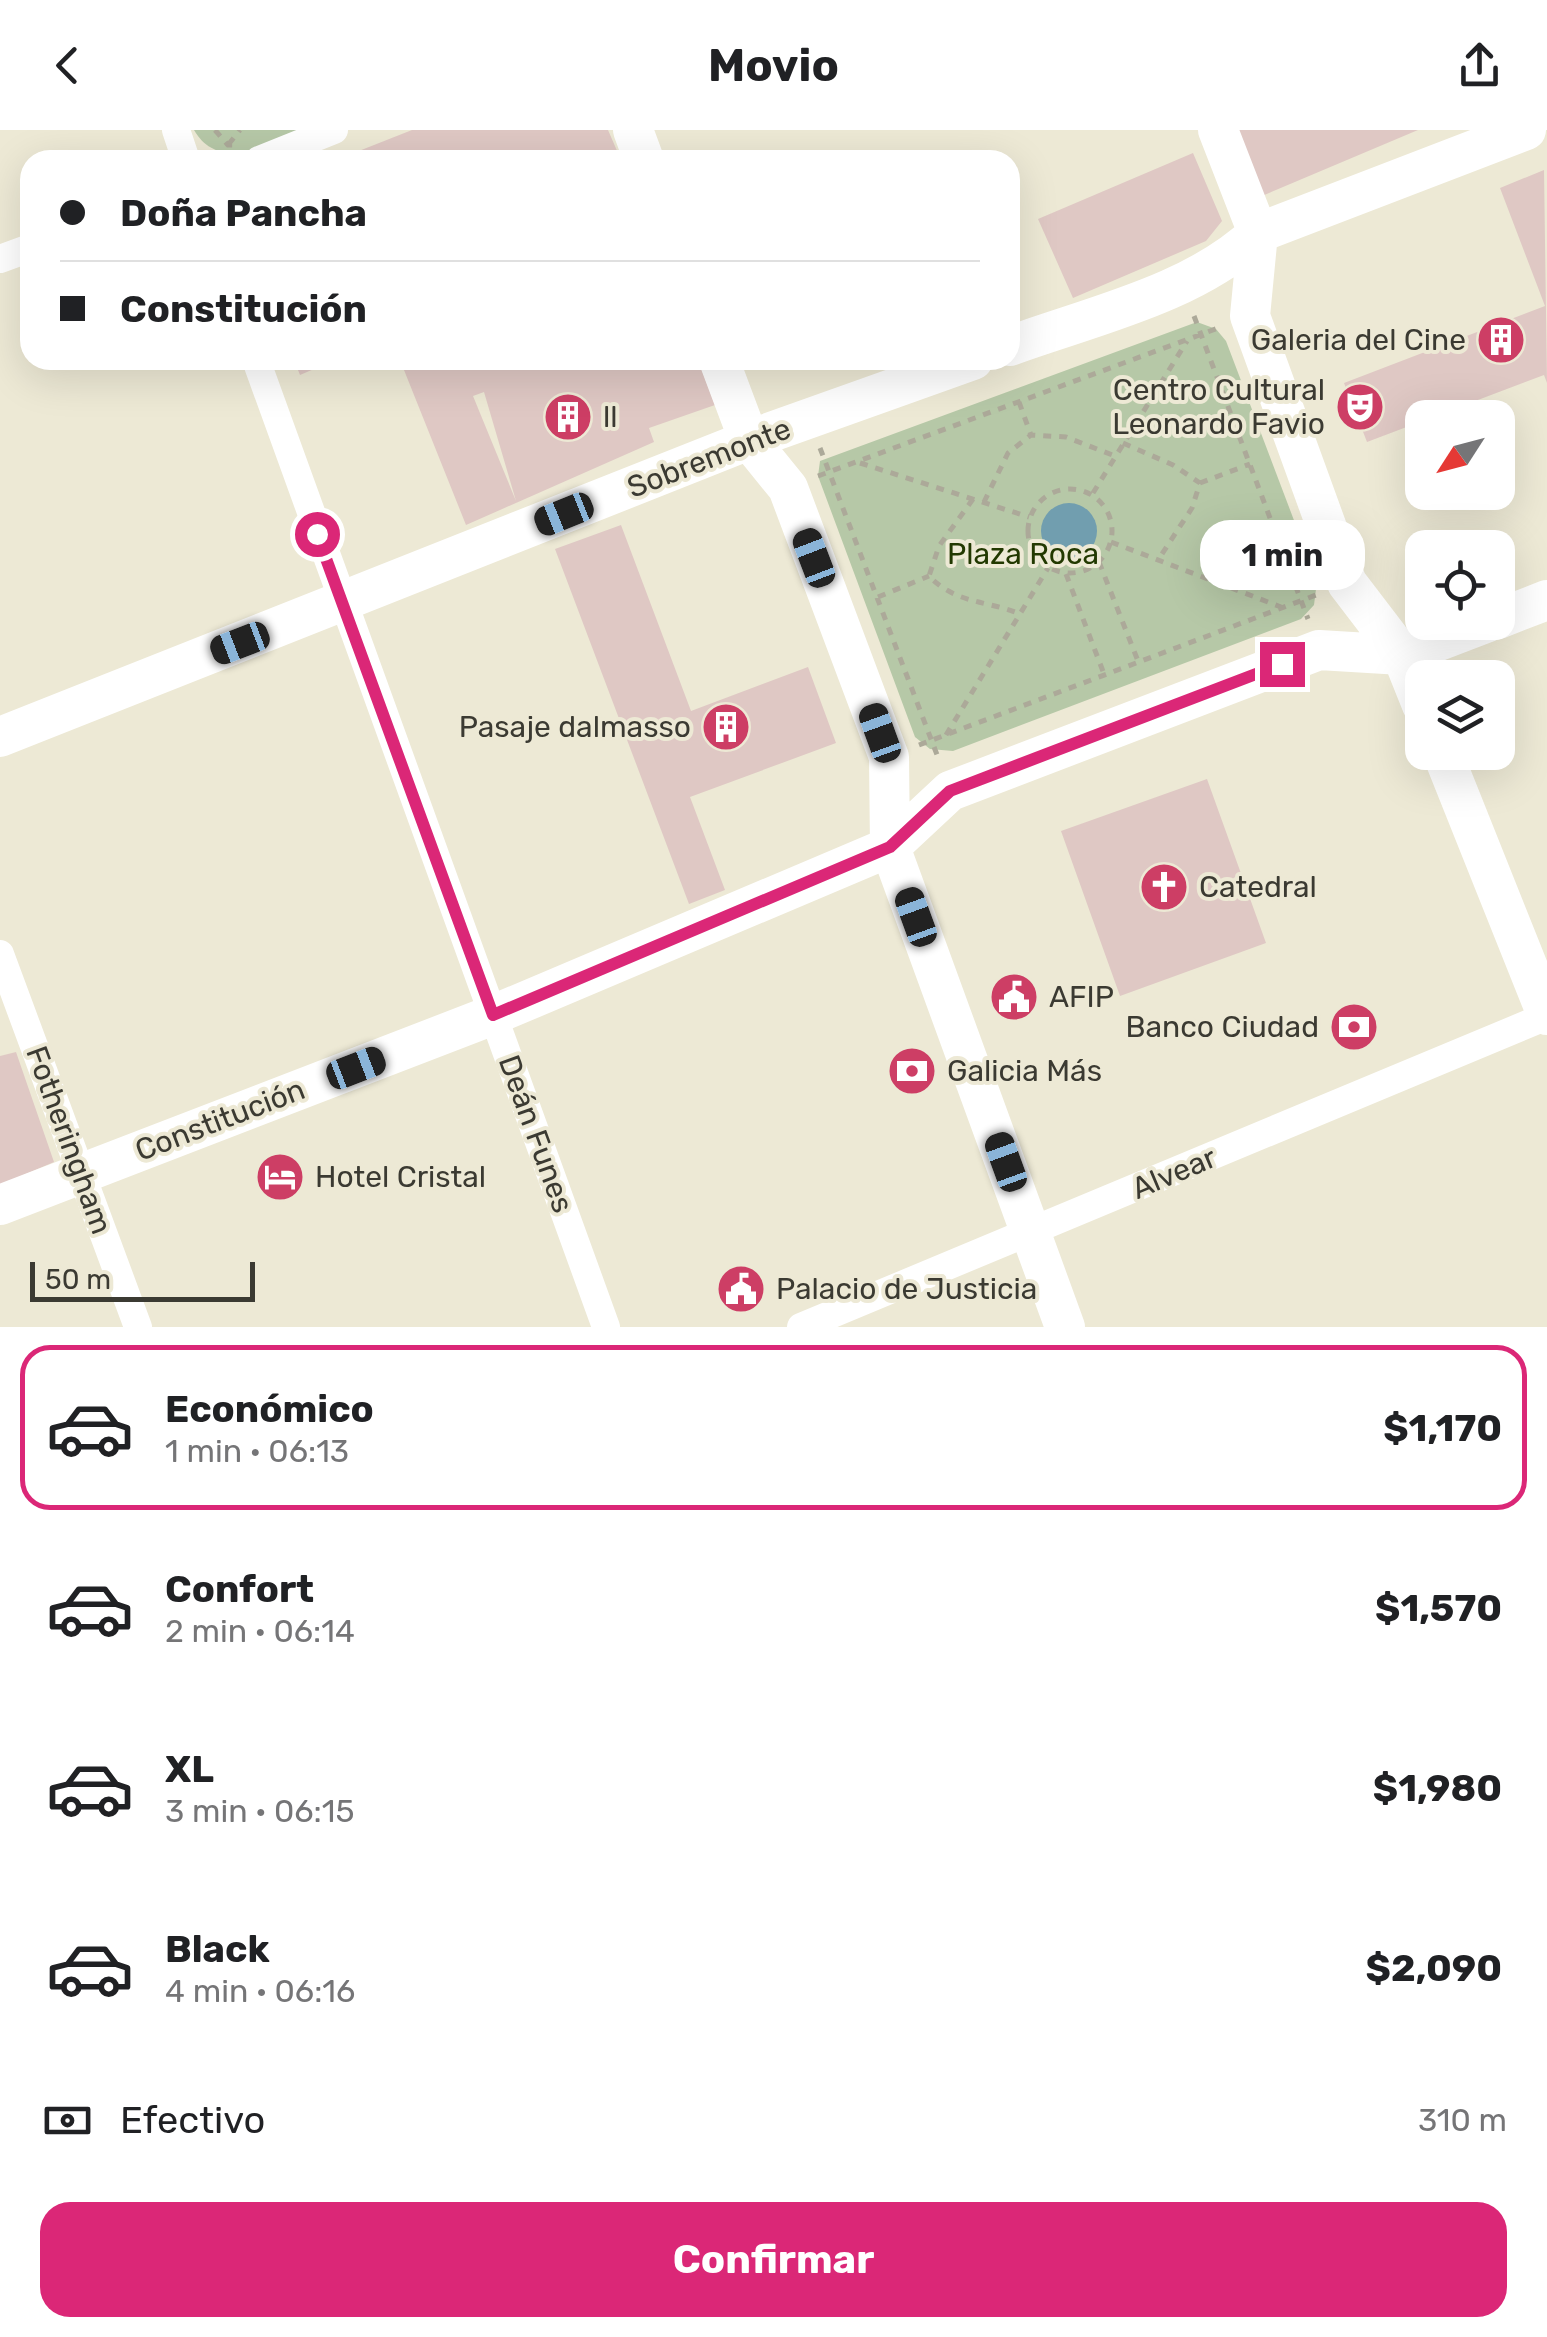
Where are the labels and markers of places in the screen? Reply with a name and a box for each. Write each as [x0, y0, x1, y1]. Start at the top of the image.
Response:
building icon: Galeria del Cine [1475, 314, 1527, 366]
place label: Galeria del Cine [1251, 322, 1466, 358]
place label: Centro Cultural Leonardo Favio [1112, 372, 1325, 442]
theatre icon: Centro Cultural Leonardo Favio [1334, 381, 1386, 433]
building icon: ll [542, 391, 594, 443]
place label: ll [603, 399, 618, 435]
building icon: Pasaje dalmasso [700, 701, 752, 753]
place label: Pasaje dalmasso [459, 709, 691, 745]
church icon: Catedral [1138, 861, 1190, 913]
place label: Catedral [1199, 869, 1317, 905]
public building icon: AFIP [988, 971, 1040, 1023]
place label: AFIP [1049, 979, 1114, 1015]
bank icon: Banco Ciudad [1328, 1001, 1380, 1053]
place label: Banco Ciudad [1126, 1009, 1319, 1045]
bank icon: Galicia Más [886, 1045, 938, 1097]
place label: Galicia Más [947, 1053, 1102, 1089]
hotel icon: Hotel Cristal [254, 1151, 306, 1203]
place label: Hotel Cristal [315, 1159, 486, 1195]
public building icon: Palacio de Justicia [715, 1263, 767, 1315]
place label: Palacio de Justicia [776, 1271, 1037, 1307]

